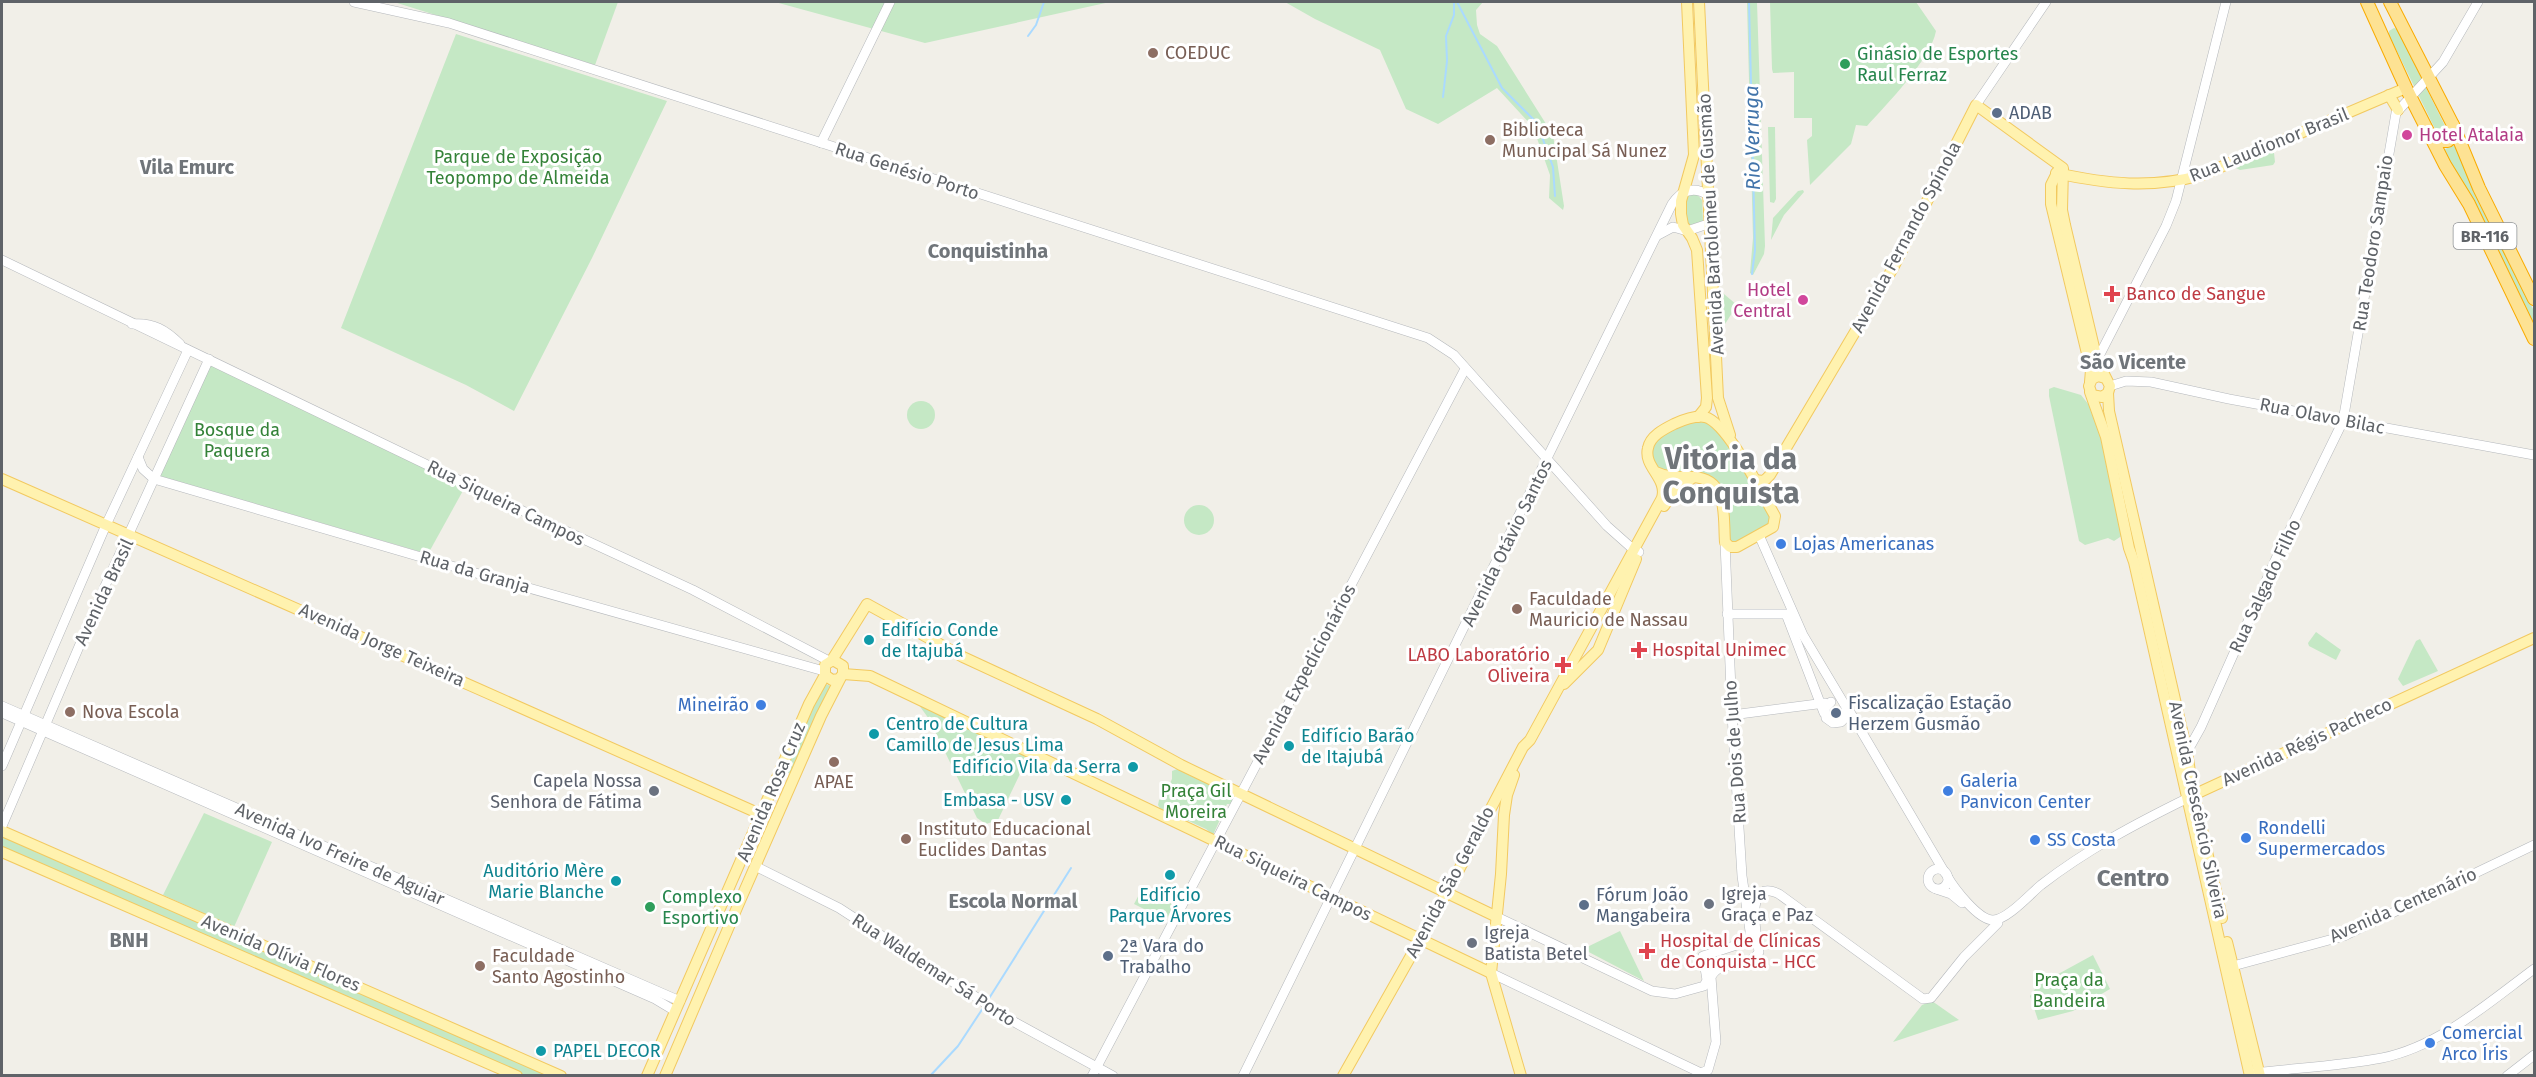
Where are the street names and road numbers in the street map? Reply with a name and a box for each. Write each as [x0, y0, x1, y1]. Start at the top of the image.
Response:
street label: Avenida Bartolomeu de Gusmão [1693, 93, 1729, 355]
street label: Rua Laudionor Brasil [2186, 103, 2352, 187]
street label: Rua Genésio Porto [832, 137, 982, 205]
street label: Avenida Fernando Spínola [1846, 138, 1966, 336]
street label: Rua Teodoro Sampaio [2348, 153, 2398, 333]
road number: BR-116 [2454, 223, 2516, 249]
street label: Rua Olavo Bilac [2258, 393, 2387, 439]
street label: Rua Siqueira Campos [424, 455, 588, 551]
street label: Avenida Otávio Santos [1457, 456, 1557, 630]
street label: Rua Salgado Filho [2224, 516, 2306, 656]
street label: Avenida Brasil [70, 535, 138, 649]
street label: Rua da Granja [417, 546, 533, 598]
street label: Avenida Expedicionários [1247, 581, 1361, 767]
street label: Avenida Jorge Teixeira [296, 599, 468, 691]
street label: Rua Dois de Julho [1719, 679, 1751, 825]
street label: Avenida Régis Pacheco [2219, 693, 2395, 791]
street label: Avenida Crescêncio Silveira [2164, 699, 2232, 921]
street label: Avenida Rosa Cruz [732, 719, 810, 865]
street label: Avenida Ivo Freire de Aguiar [232, 798, 448, 910]
street label: Avenida São Geraldo [1401, 803, 1499, 961]
street label: Rua Siqueira Campos [1211, 830, 1375, 926]
street label: Avenida Centenário [2326, 863, 2480, 947]
street label: Rua Waldemar Sá Porto [848, 909, 1020, 1031]
street label: Avenida Olívia Flores [198, 910, 364, 996]

